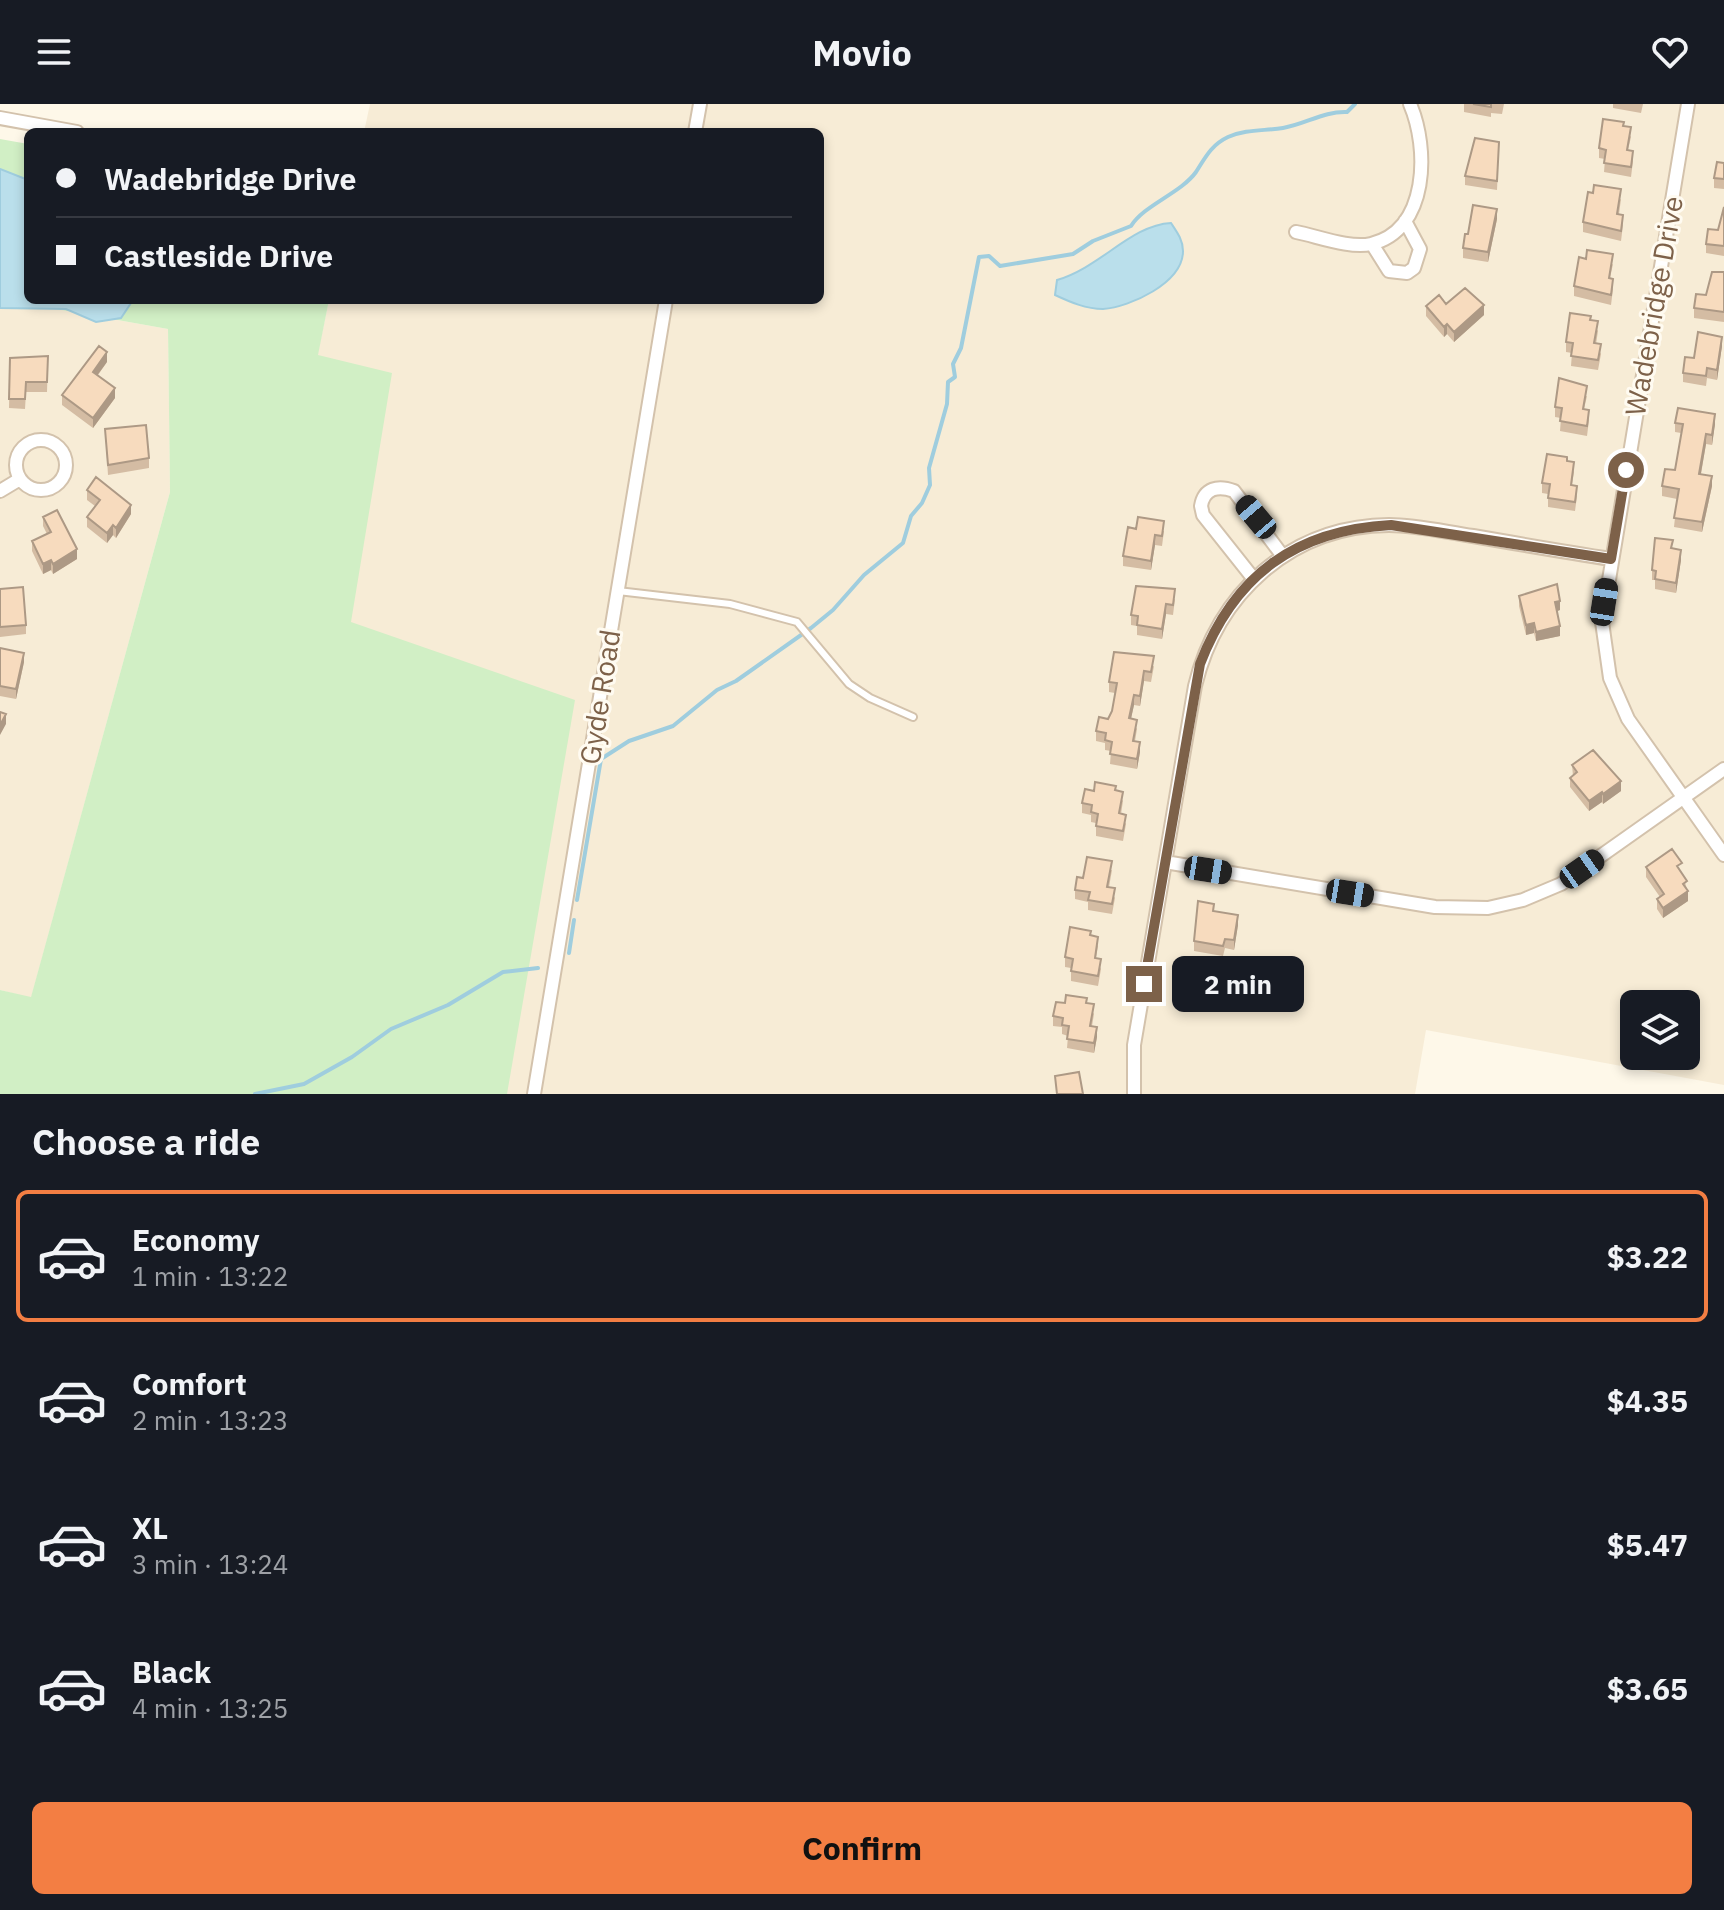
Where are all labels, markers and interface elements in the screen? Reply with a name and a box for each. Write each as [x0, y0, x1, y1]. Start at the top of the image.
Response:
text: Movio [812, 29, 912, 76]
icon: menu [32, 30, 76, 74]
icon: heart [1648, 30, 1692, 74]
text: Wadebridge Drive [104, 159, 356, 198]
street label: Wadebridge Drive [1616, 193, 1691, 419]
text: Castleside Drive [104, 236, 333, 275]
route start [1608, 452, 1644, 488]
car [1231, 491, 1281, 543]
car [1588, 576, 1620, 628]
street label: Gyde Road [571, 627, 628, 767]
car [1555, 845, 1609, 893]
car [1182, 854, 1234, 886]
car [1324, 877, 1376, 909]
callout: 2 min [1172, 956, 1304, 1012]
route end [1126, 966, 1162, 1002]
text: 2 min [1204, 967, 1272, 1001]
map controls [1620, 990, 1700, 1070]
button: layers [1620, 990, 1700, 1070]
text: Choose a ride [32, 1118, 260, 1165]
icon: car [36, 1220, 108, 1292]
text: Economy [132, 1220, 260, 1259]
text: $3.22 [1607, 1237, 1688, 1276]
text: 1 min · 13:22 [132, 1259, 288, 1293]
icon: car [36, 1364, 108, 1436]
text: Comfort [132, 1364, 247, 1403]
text: $4.35 [1607, 1381, 1688, 1420]
text: 2 min · 13:23 [132, 1403, 288, 1437]
icon: car [36, 1508, 108, 1580]
text: XL [132, 1508, 168, 1547]
text: $5.47 [1607, 1525, 1688, 1564]
text: 3 min · 13:24 [132, 1547, 288, 1581]
icon: car [36, 1652, 108, 1724]
text: Black [132, 1652, 211, 1691]
text: $3.65 [1607, 1669, 1688, 1708]
text: 4 min · 13:25 [132, 1691, 288, 1725]
button: Confirm [32, 1802, 1692, 1894]

